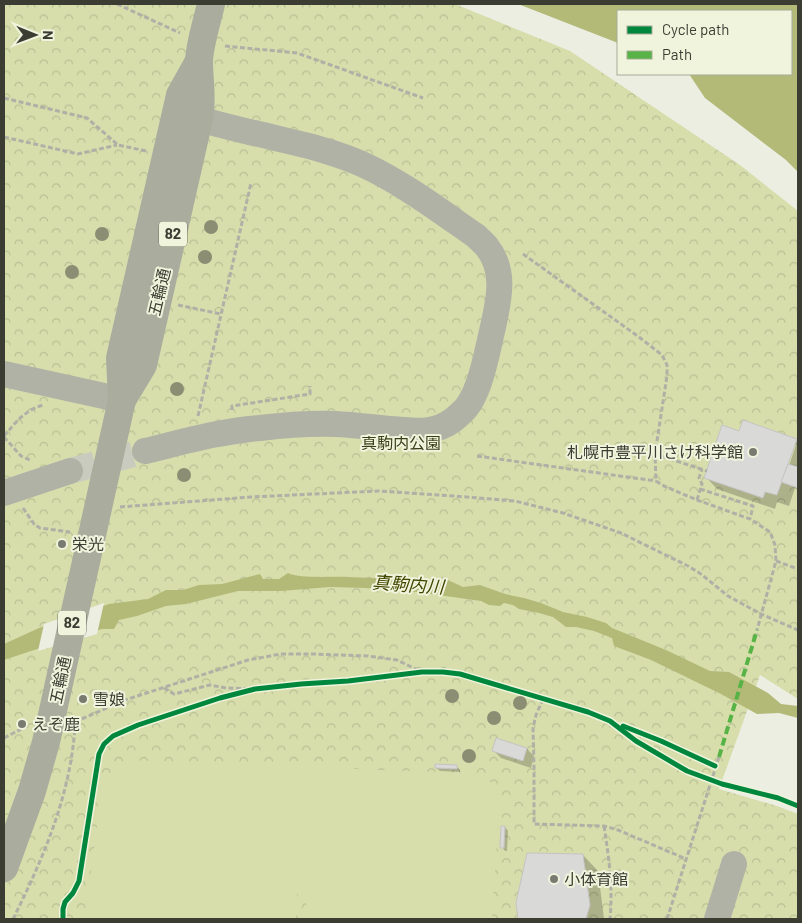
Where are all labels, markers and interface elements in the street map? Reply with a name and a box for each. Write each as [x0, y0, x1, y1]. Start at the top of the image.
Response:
north arrow [10, 10, 60, 60]
legend [617, 10, 792, 75]
text: Cycle path [662, 20, 729, 38]
text: N [40, 30, 57, 40]
text: Path [662, 45, 692, 63]
road number: 82 [159, 222, 187, 246]
street label: 五輪通 [144, 266, 173, 317]
park label: 真駒内公園 [361, 433, 441, 452]
place label: 札幌市豊平川さけ科学館 [567, 442, 743, 461]
marker: 札幌市豊平川さけ科学館 [747, 446, 759, 458]
place label: 栄光 [72, 534, 104, 553]
marker: 栄光 [56, 538, 68, 550]
water label: 真駒内川 [371, 571, 447, 598]
road number: 82 [58, 610, 86, 636]
street label: 五輪通 [45, 654, 74, 705]
place label: 雪娘 [93, 689, 125, 708]
marker: 雪娘 [77, 693, 89, 705]
place label: えぞ鹿 [32, 714, 80, 733]
marker: えぞ鹿 [16, 718, 28, 730]
place label: 小体育館 [564, 869, 628, 888]
marker: 小体育館 [548, 873, 560, 885]

